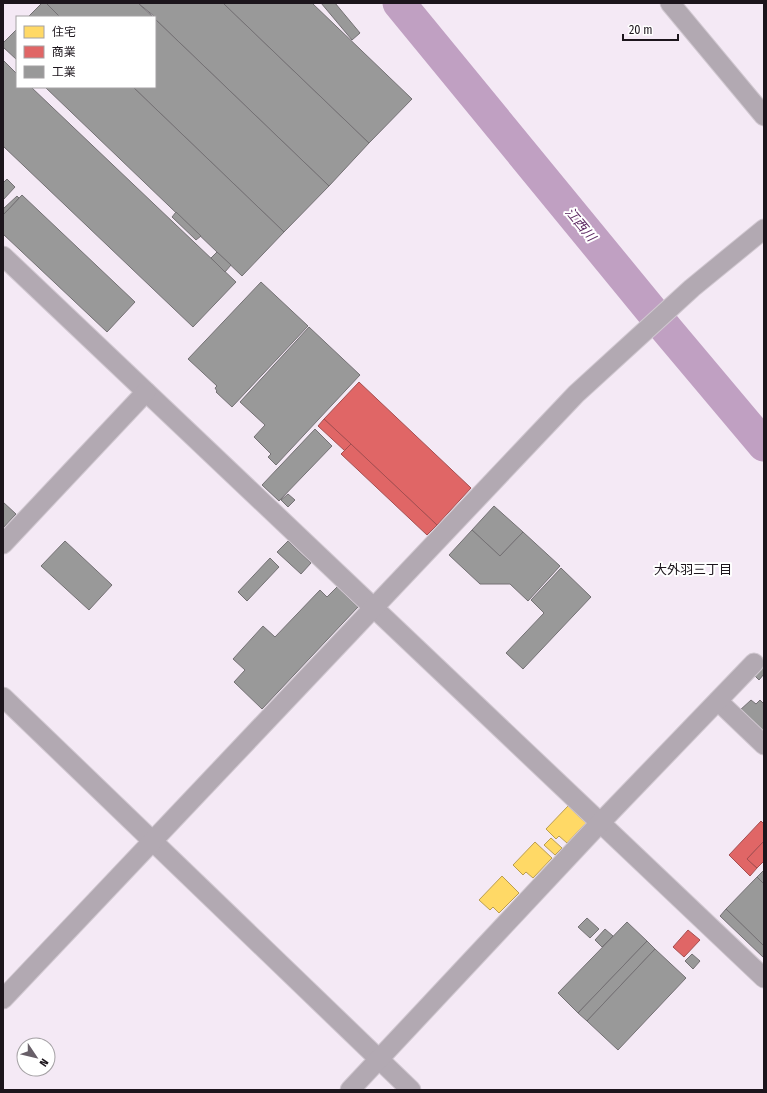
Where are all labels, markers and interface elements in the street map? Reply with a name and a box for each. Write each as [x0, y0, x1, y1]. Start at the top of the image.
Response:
legend [16, 16, 156, 88]
scale bar [623, 16, 678, 42]
text: 20 m [629, 23, 653, 37]
text: 住宅 [52, 25, 76, 39]
text: 商業 [52, 45, 76, 59]
text: 工業 [52, 65, 76, 79]
water label: 江西川 [562, 205, 600, 246]
district label: 大外羽三丁目 [654, 562, 732, 577]
north arrow [16, 1037, 56, 1077]
text: N [37, 1056, 51, 1069]

